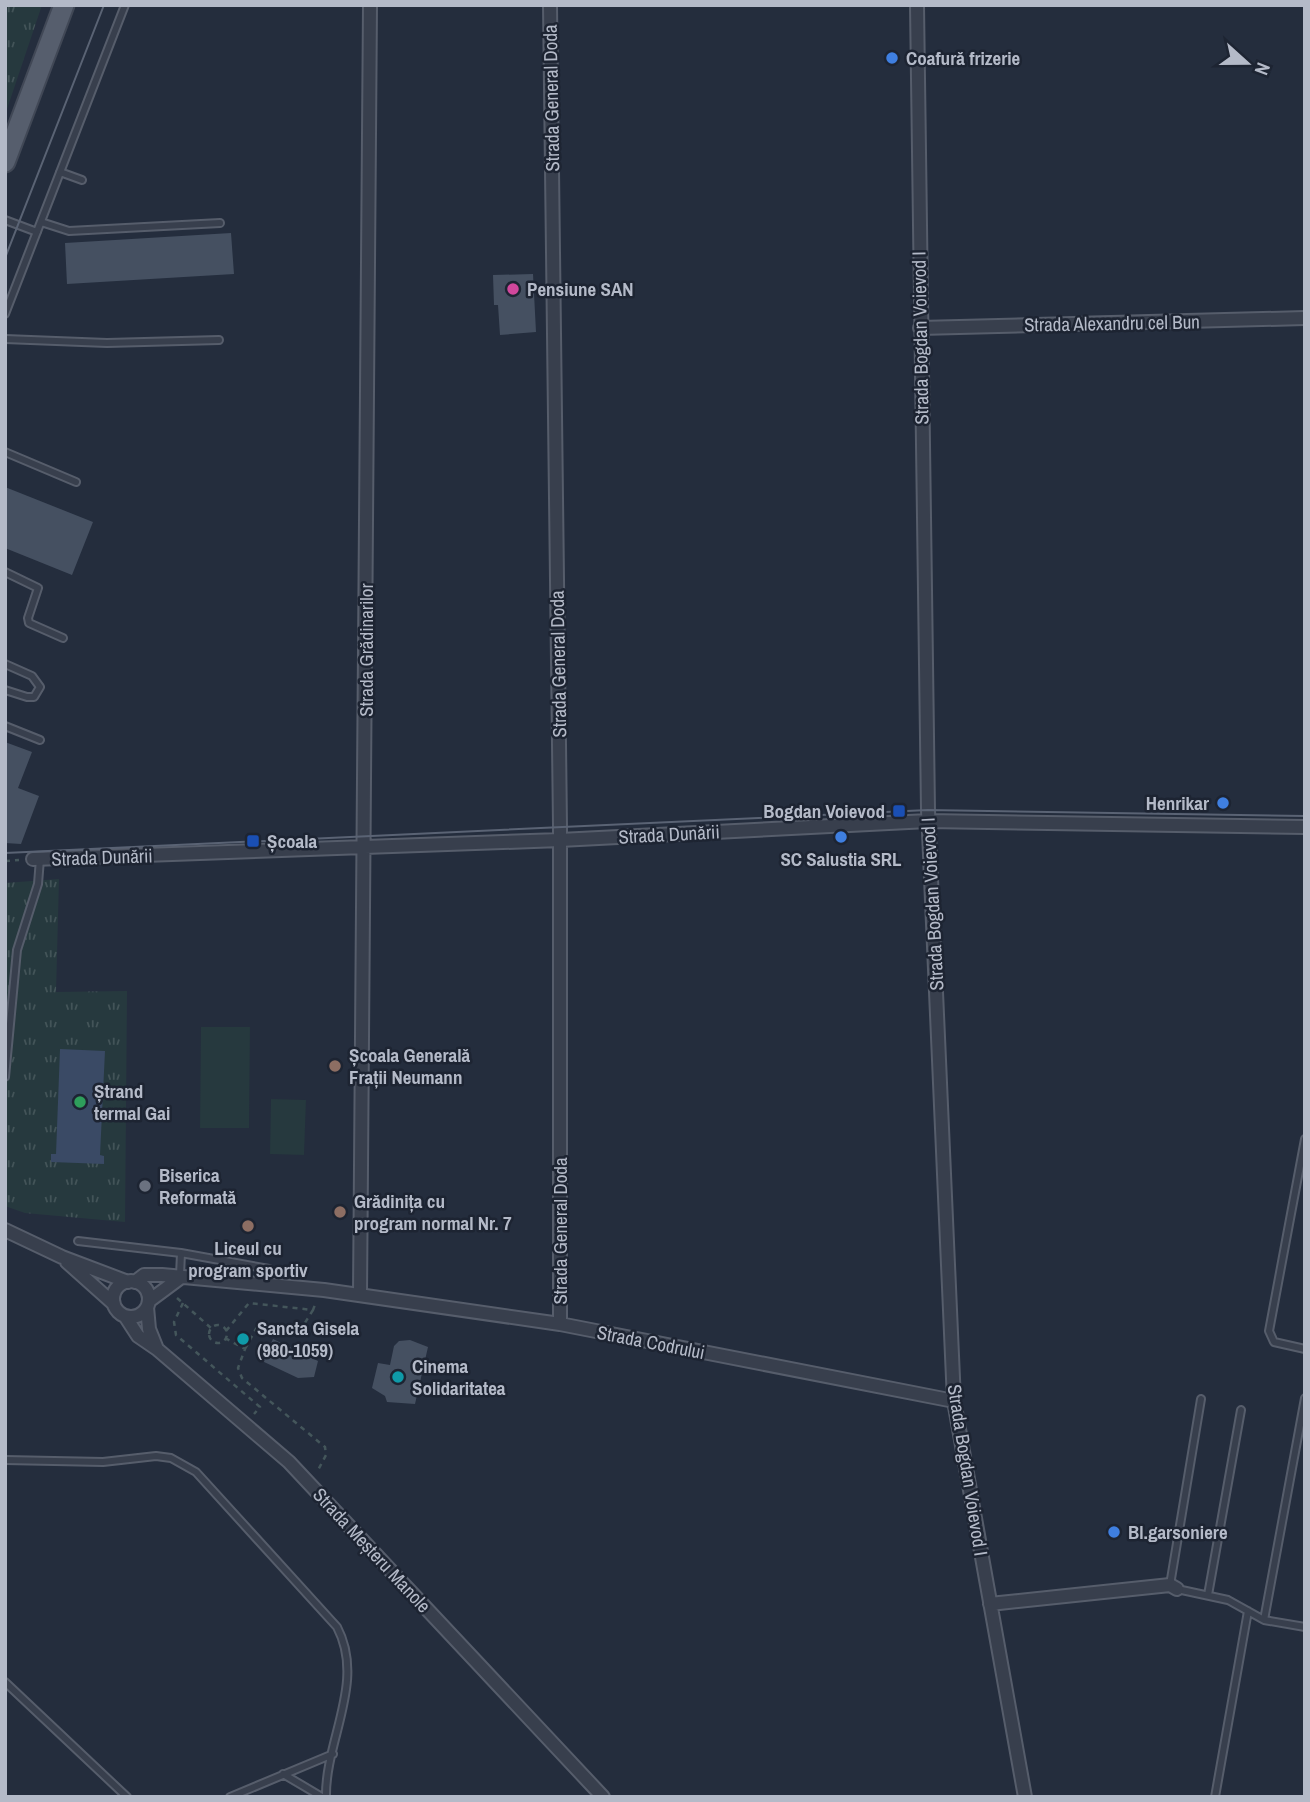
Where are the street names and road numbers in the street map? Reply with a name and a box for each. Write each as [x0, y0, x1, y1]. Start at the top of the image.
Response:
street label: Strada General Doda [537, 24, 565, 172]
street label: Strada Bogdan Voievod I [905, 251, 935, 425]
street label: Strada Alexandru cel Bun [1024, 308, 1200, 338]
street label: Strada Grădinarilor [353, 583, 379, 717]
street label: Strada General Doda [544, 590, 572, 738]
street label: Strada Bogdan Voievod I [914, 817, 950, 991]
street label: Strada Dunării [618, 818, 720, 850]
street label: Strada Dunării [51, 842, 153, 872]
street label: Strada General Doda [547, 1157, 573, 1305]
street label: Strada Codrului [595, 1319, 707, 1365]
street label: Strada Bogdan Voievod I [942, 1382, 994, 1558]
street label: Strada Meșteru Manole [307, 1482, 437, 1618]

